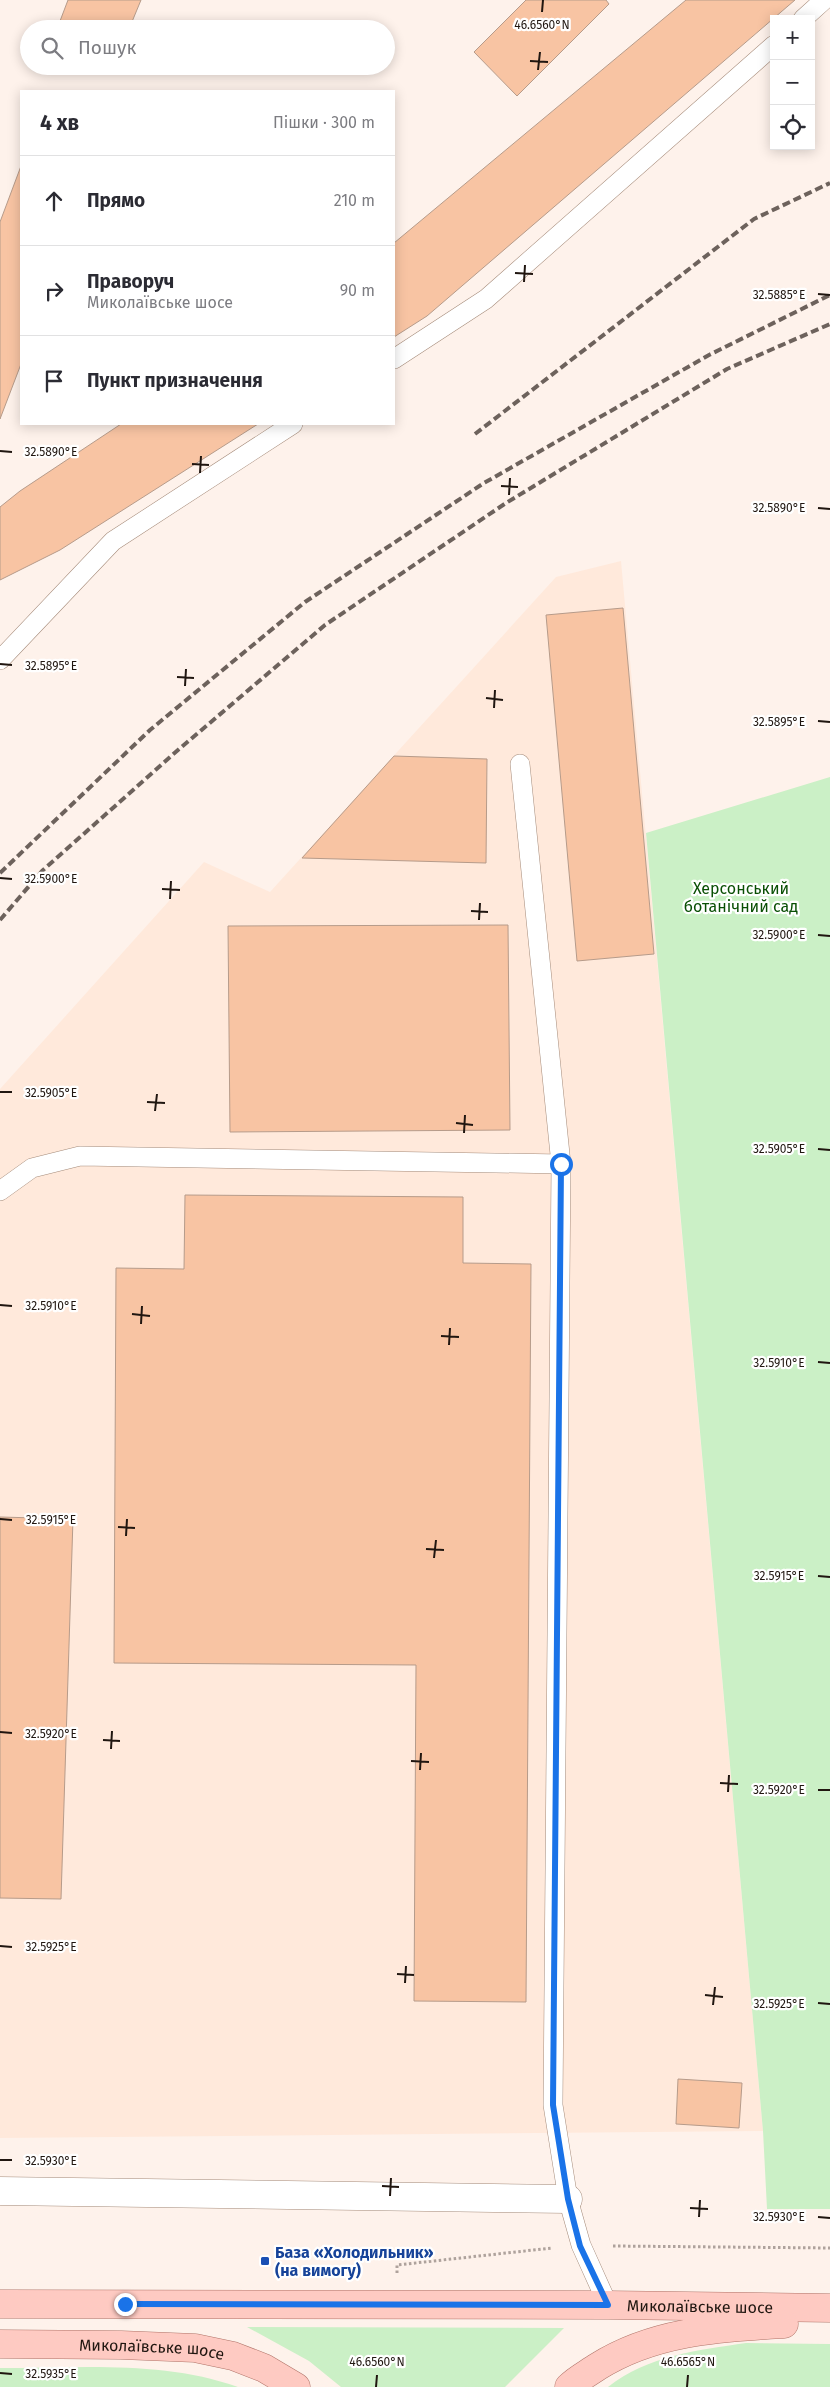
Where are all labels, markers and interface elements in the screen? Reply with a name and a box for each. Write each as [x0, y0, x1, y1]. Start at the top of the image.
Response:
map controls [770, 15, 815, 150]
button: + [770, 15, 815, 60]
text: 46.6560°N [514, 18, 570, 32]
search box [20, 20, 395, 75]
icon: search [38, 34, 66, 62]
text: Пошук [78, 36, 136, 59]
button: − [770, 60, 815, 105]
button: locate [770, 105, 815, 150]
text: 4 хв [40, 110, 79, 136]
text: Пішки · 300 m [273, 113, 375, 132]
icon: ahead [40, 187, 68, 215]
text: Прямо [87, 189, 145, 212]
text: 210 m [334, 191, 375, 210]
text: Праворуч [87, 270, 174, 293]
icon: right [40, 277, 68, 305]
text: 90 m [340, 281, 375, 300]
text: 32.5885°E [753, 288, 805, 302]
text: Миколаївське шосе [87, 293, 233, 312]
icon: arrive [40, 367, 68, 395]
text: Пункт призначення [87, 369, 263, 392]
text: 32.5890°E [25, 445, 77, 459]
text: 32.5890°E [753, 501, 805, 515]
text: 32.5895°E [25, 659, 77, 673]
text: 32.5895°E [753, 715, 805, 729]
text: 32.5900°E [24, 872, 78, 886]
park label: Херсонський ботанічний сад [684, 879, 798, 916]
text: 32.5900°E [752, 928, 806, 942]
text: 32.5905°E [25, 1086, 77, 1100]
text: 32.5905°E [753, 1142, 805, 1156]
route start [550, 1153, 573, 1176]
text: 32.5910°E [25, 1299, 77, 1313]
text: 32.5910°E [753, 1356, 805, 1370]
text: 32.5915°E [26, 1513, 76, 1527]
text: 32.5915°E [754, 1569, 804, 1583]
text: 32.5920°E [25, 1727, 77, 1741]
text: 32.5920°E [753, 1783, 805, 1797]
text: 32.5925°E [25, 1940, 77, 1954]
text: 32.5925°E [753, 1997, 805, 2011]
text: 32.5930°E [25, 2154, 77, 2168]
text: 32.5930°E [753, 2210, 805, 2224]
place label: База «Холодильник» (на вимогу) [275, 2243, 434, 2280]
marker: База «Холодильник» (на вимогу) [259, 2255, 271, 2267]
route end [114, 2293, 137, 2316]
street label: Миколаївське шосе [627, 2296, 773, 2317]
street label: Миколаївське шосе [79, 2336, 226, 2364]
text: 46.6560°N [349, 2355, 405, 2369]
text: 46.6565°N [661, 2355, 715, 2369]
text: 32.5935°E [25, 2367, 77, 2381]

